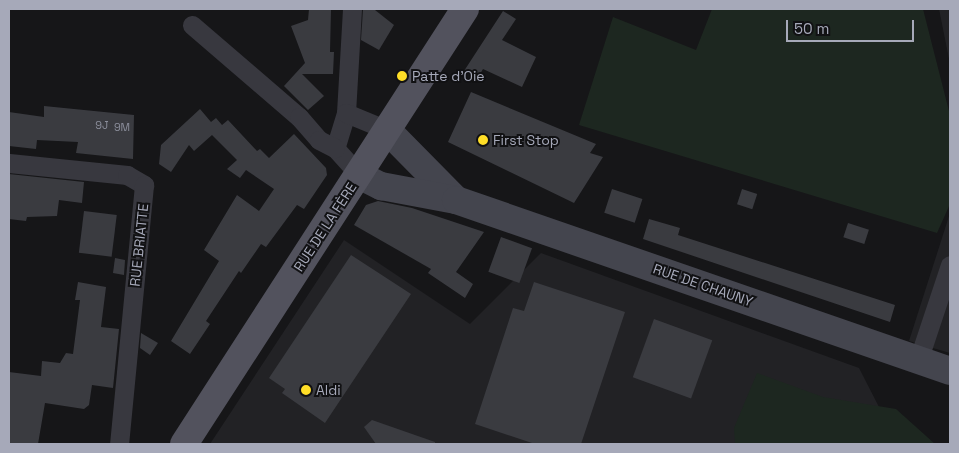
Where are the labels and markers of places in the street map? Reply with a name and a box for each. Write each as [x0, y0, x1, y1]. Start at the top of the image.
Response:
place label: Patte d'Oie [412, 68, 485, 84]
marker: Patte d'Oie [396, 70, 408, 82]
place label: First Stop [493, 132, 559, 148]
marker: First Stop [477, 134, 489, 146]
place label: Aldi [316, 382, 341, 398]
marker: Aldi [300, 384, 312, 396]

